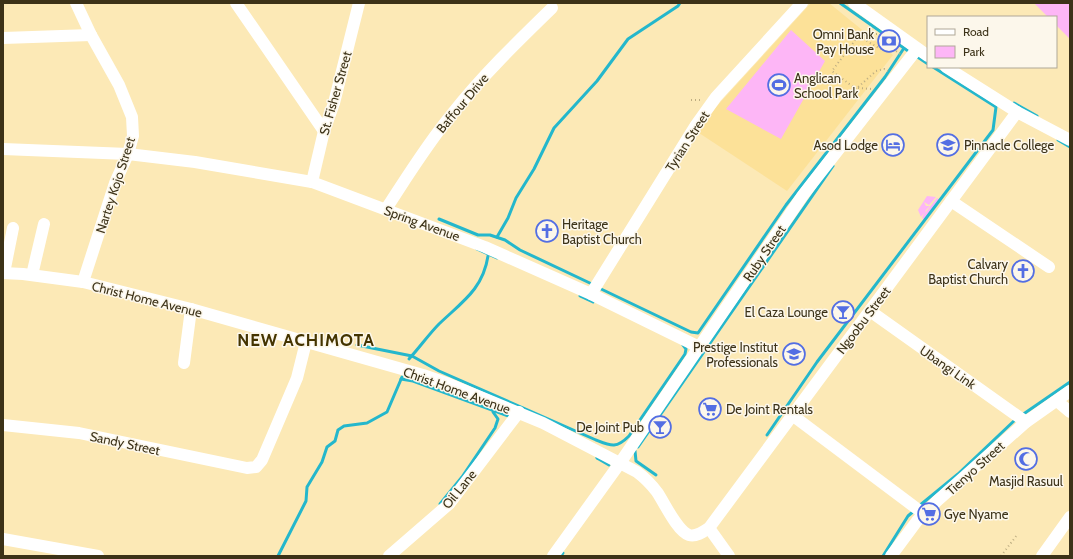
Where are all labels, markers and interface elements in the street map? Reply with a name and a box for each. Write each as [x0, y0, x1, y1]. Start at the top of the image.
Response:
legend [927, 16, 1057, 68]
text: Road [963, 24, 989, 39]
place label: Omni Bank Pay House [813, 26, 874, 57]
bank icon: Omni Bank Pay House [876, 28, 902, 54]
text: Park [963, 44, 985, 59]
street label: St. Fisher Street [315, 49, 355, 137]
street label: Baffour Drive [433, 70, 492, 136]
place label: Anglican School Park [794, 70, 858, 101]
sports icon: Anglican School Park [766, 72, 792, 98]
street label: Tyrian Street [661, 107, 713, 174]
hotel icon: Asod Lodge [880, 132, 906, 158]
school or university icon: Pinnacle College [935, 132, 961, 158]
street label: Nartey Kojo Street [92, 134, 139, 235]
place label: Asod Lodge [813, 137, 878, 153]
place label: Pinnacle College [964, 137, 1055, 153]
street label: Spring Avenue [382, 202, 462, 244]
place label: Heritage Baptist Church [562, 216, 642, 247]
church icon: Heritage Baptist Church [534, 218, 560, 244]
street label: Ruby Street [739, 221, 789, 284]
place label: Calvary Baptist Church [928, 256, 1008, 287]
church icon: Calvary Baptist Church [1010, 258, 1036, 284]
street label: Christ Home Avenue [90, 278, 204, 321]
street label: Ngoobu Street [833, 283, 894, 357]
bar icon: El Caza Lounge [830, 299, 856, 325]
place label: El Caza Lounge [745, 304, 828, 320]
district label: NEW ACHIMOTA [237, 330, 375, 350]
place label: Prestige Institut Professionals [693, 339, 779, 370]
school or university icon: Prestige Institut Professionals [781, 341, 807, 367]
street label: Ubangi Link [917, 342, 979, 392]
street label: Christ Home Avenue [401, 363, 513, 417]
supermarket icon: De Joint Rentals [697, 396, 723, 422]
place label: De Joint Rentals [726, 401, 814, 417]
bar icon: De Joint Pub [647, 414, 673, 440]
place label: De Joint Pub [576, 419, 644, 435]
street label: Sandy Street [89, 428, 162, 458]
street label: Tienyo Street [942, 437, 1008, 498]
mosque icon: Masjid Rasuul [1013, 446, 1039, 472]
street label: Oil Lane [439, 466, 480, 512]
place label: Masjid Rasuul [989, 473, 1063, 490]
supermarket icon: Gye Nyame [916, 501, 942, 527]
place label: Gye Nyame [944, 506, 1009, 522]

